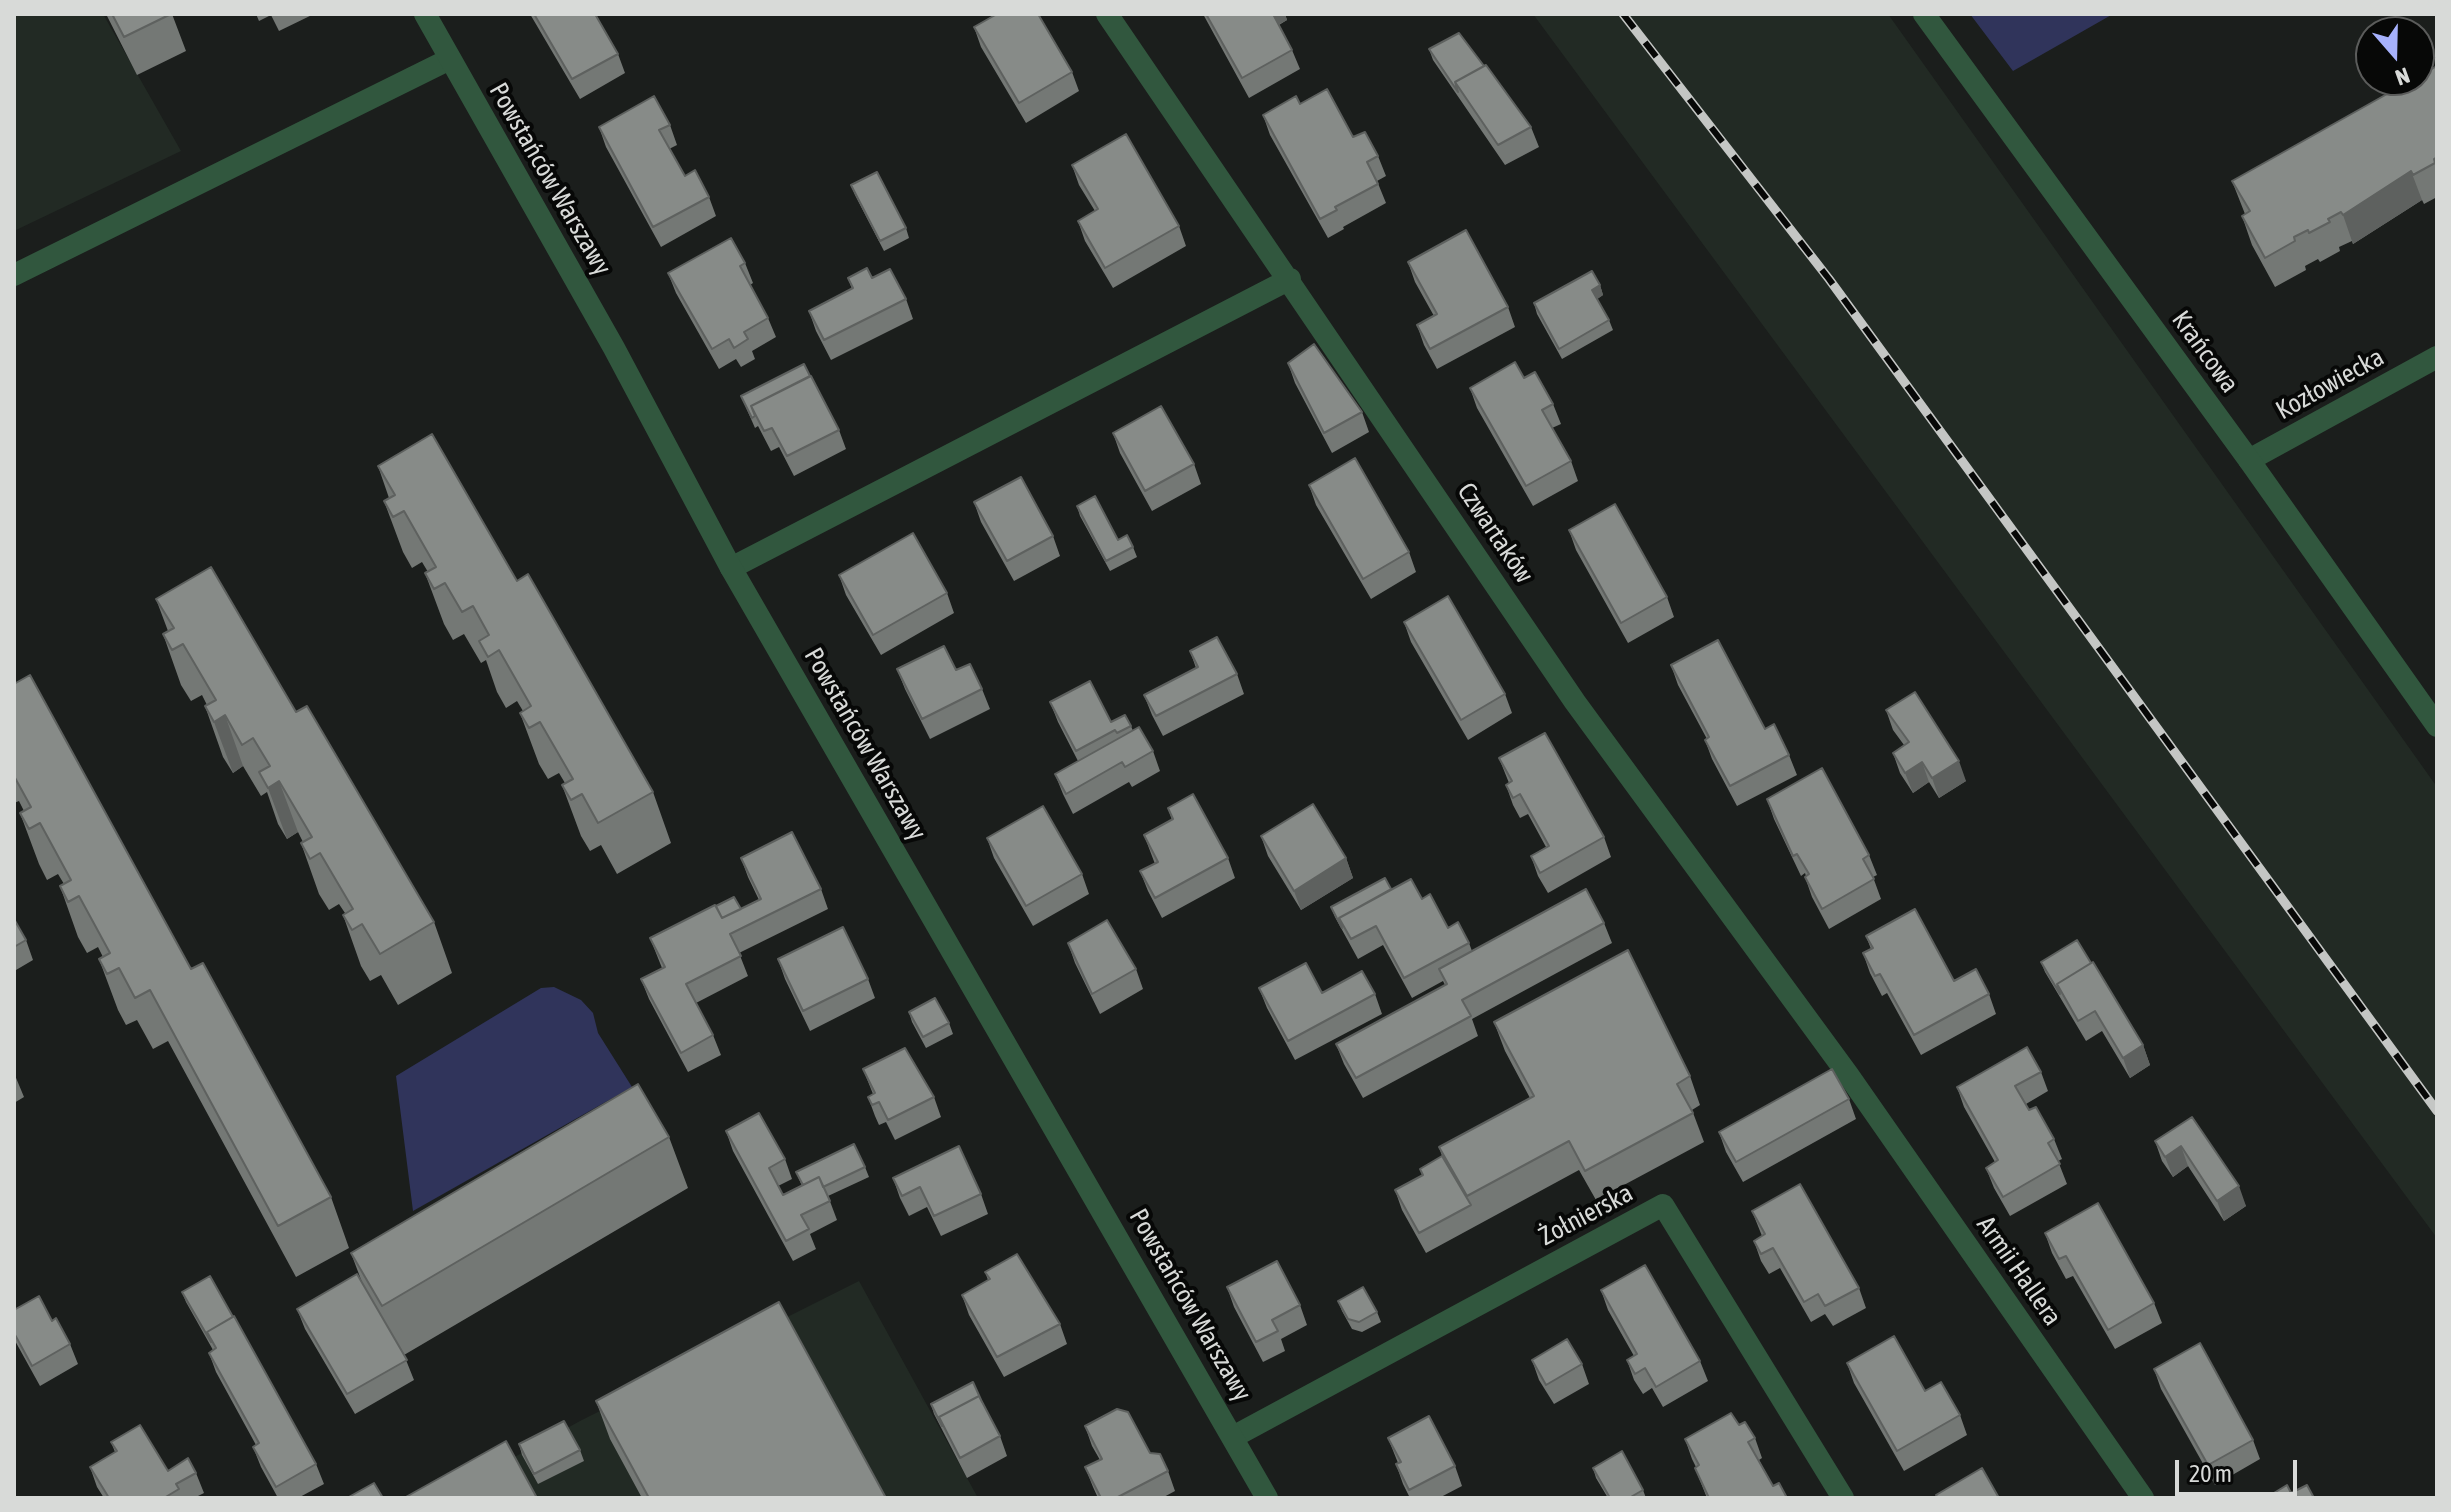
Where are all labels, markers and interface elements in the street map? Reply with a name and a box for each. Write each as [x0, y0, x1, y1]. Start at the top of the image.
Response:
north arrow [2355, 16, 2435, 96]
text: N [2392, 62, 2413, 91]
street label: Powstańców Warszawy [482, 77, 618, 281]
street label: Krańcowa [2165, 305, 2245, 399]
street label: Kozłowiecka [2271, 342, 2389, 426]
street label: Czwartaków [1450, 477, 1540, 589]
street label: Powstańców Warszawy [797, 642, 933, 846]
street label: Żołnierska [1534, 1177, 1638, 1253]
street label: Powstańców Warszawy [1122, 1203, 1258, 1407]
street label: Armii Hallera [1970, 1210, 2068, 1332]
scale bar [2179, 1444, 2301, 1494]
text: 20 m [2189, 1460, 2232, 1487]

